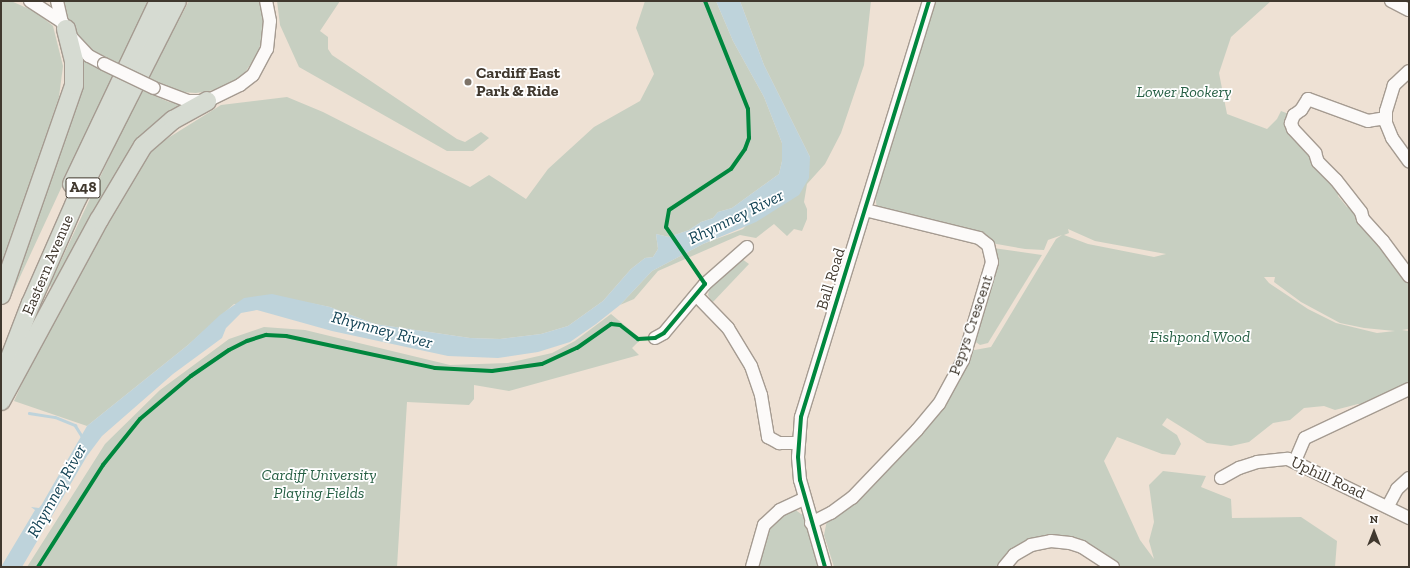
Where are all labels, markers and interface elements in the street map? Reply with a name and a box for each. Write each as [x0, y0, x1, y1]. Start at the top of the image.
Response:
place label: Cardiff East Park & Ride [476, 63, 560, 101]
marker: Cardiff East Park & Ride [463, 77, 473, 87]
park label: Lower Rookery [1136, 82, 1232, 102]
road number: A48 [65, 175, 101, 201]
water label: Rhymney River [685, 185, 787, 249]
street label: Eastern Avenue [18, 212, 78, 318]
street label: Ball Road [812, 246, 850, 312]
street label: Pepys Crescent [945, 272, 997, 378]
water label: Rhymney River [329, 307, 435, 353]
park label: Fishpond Wood [1150, 327, 1250, 347]
water label: Rhymney River [23, 441, 91, 541]
street label: Uphill Road [1288, 452, 1368, 504]
park label: Cardiff University Playing Fields [261, 465, 377, 503]
north arrow [1354, 512, 1394, 552]
text: N [1370, 513, 1378, 526]

